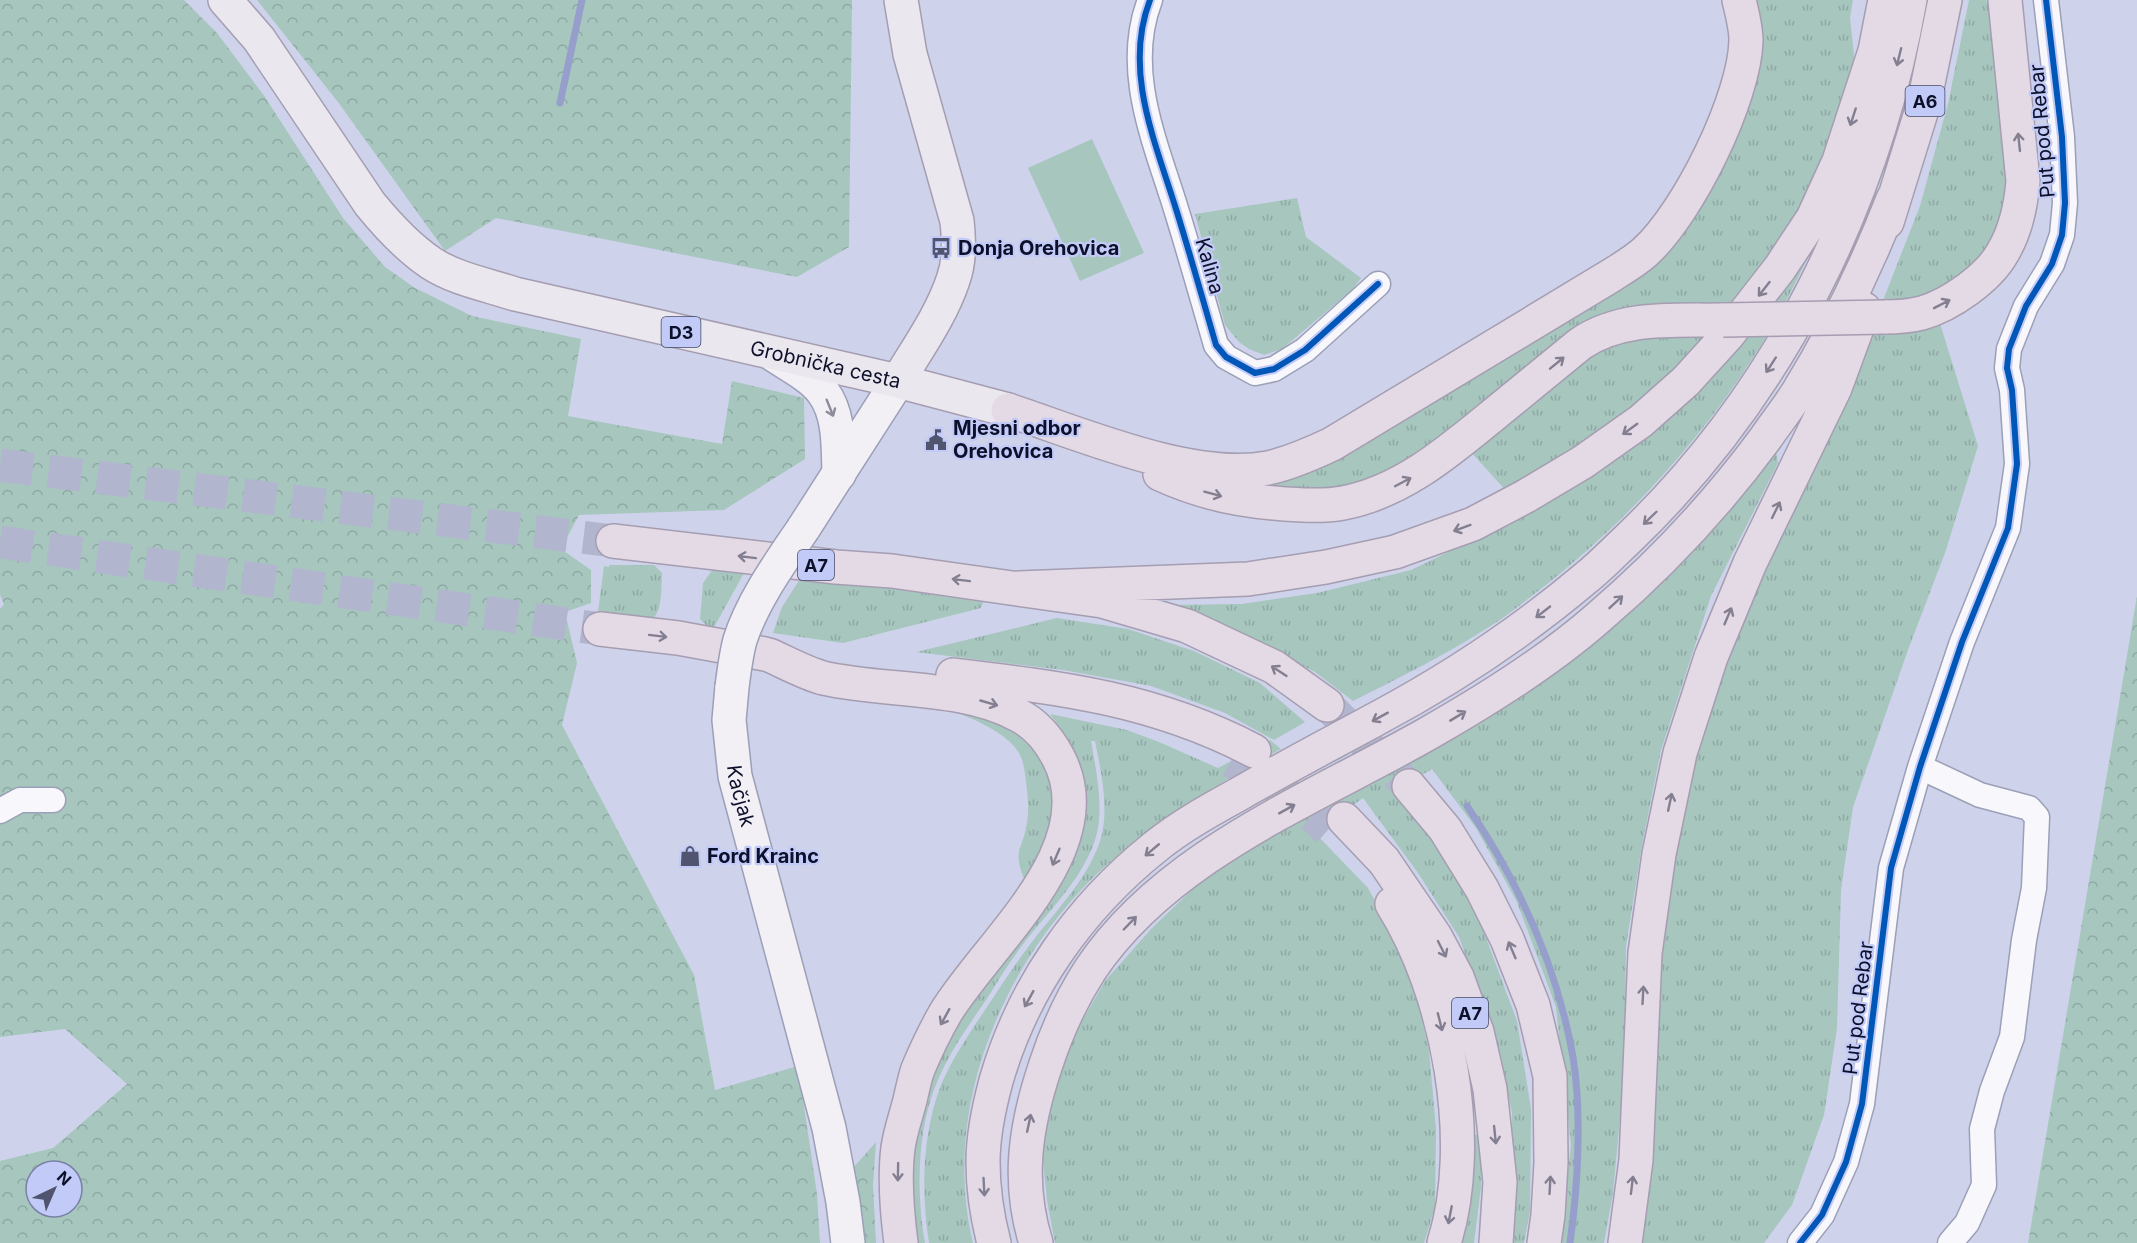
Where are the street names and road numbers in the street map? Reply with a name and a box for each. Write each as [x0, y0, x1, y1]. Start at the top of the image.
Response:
street label: Put pod Rebar [2024, 63, 2060, 199]
road number: A6 [1906, 86, 1944, 116]
street label: Kalina [1191, 235, 1229, 297]
road number: D3 [662, 317, 700, 347]
street label: Grobnička cesta [748, 336, 903, 393]
road number: A7 [798, 550, 834, 580]
street label: Kačjak [722, 764, 760, 829]
street label: Put pod Rebar [1838, 939, 1878, 1076]
road number: A7 [1452, 998, 1488, 1028]

